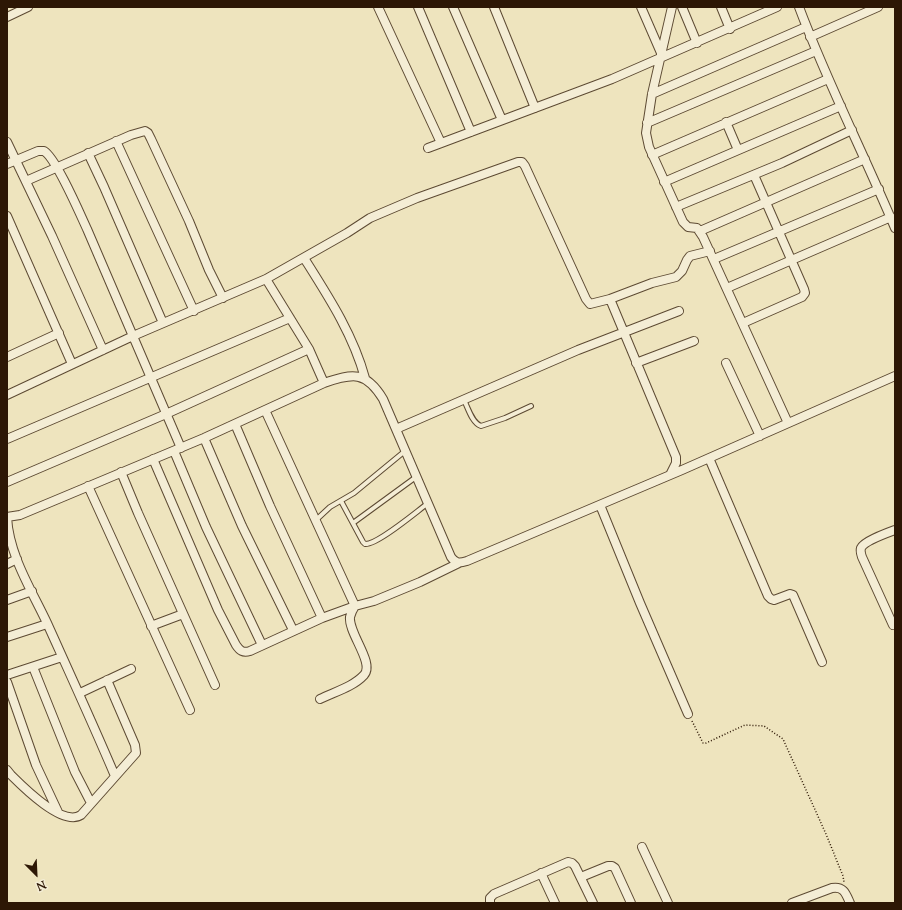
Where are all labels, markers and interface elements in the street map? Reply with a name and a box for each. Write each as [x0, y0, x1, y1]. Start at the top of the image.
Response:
north arrow [16, 854, 56, 894]
text: N [34, 876, 48, 894]

